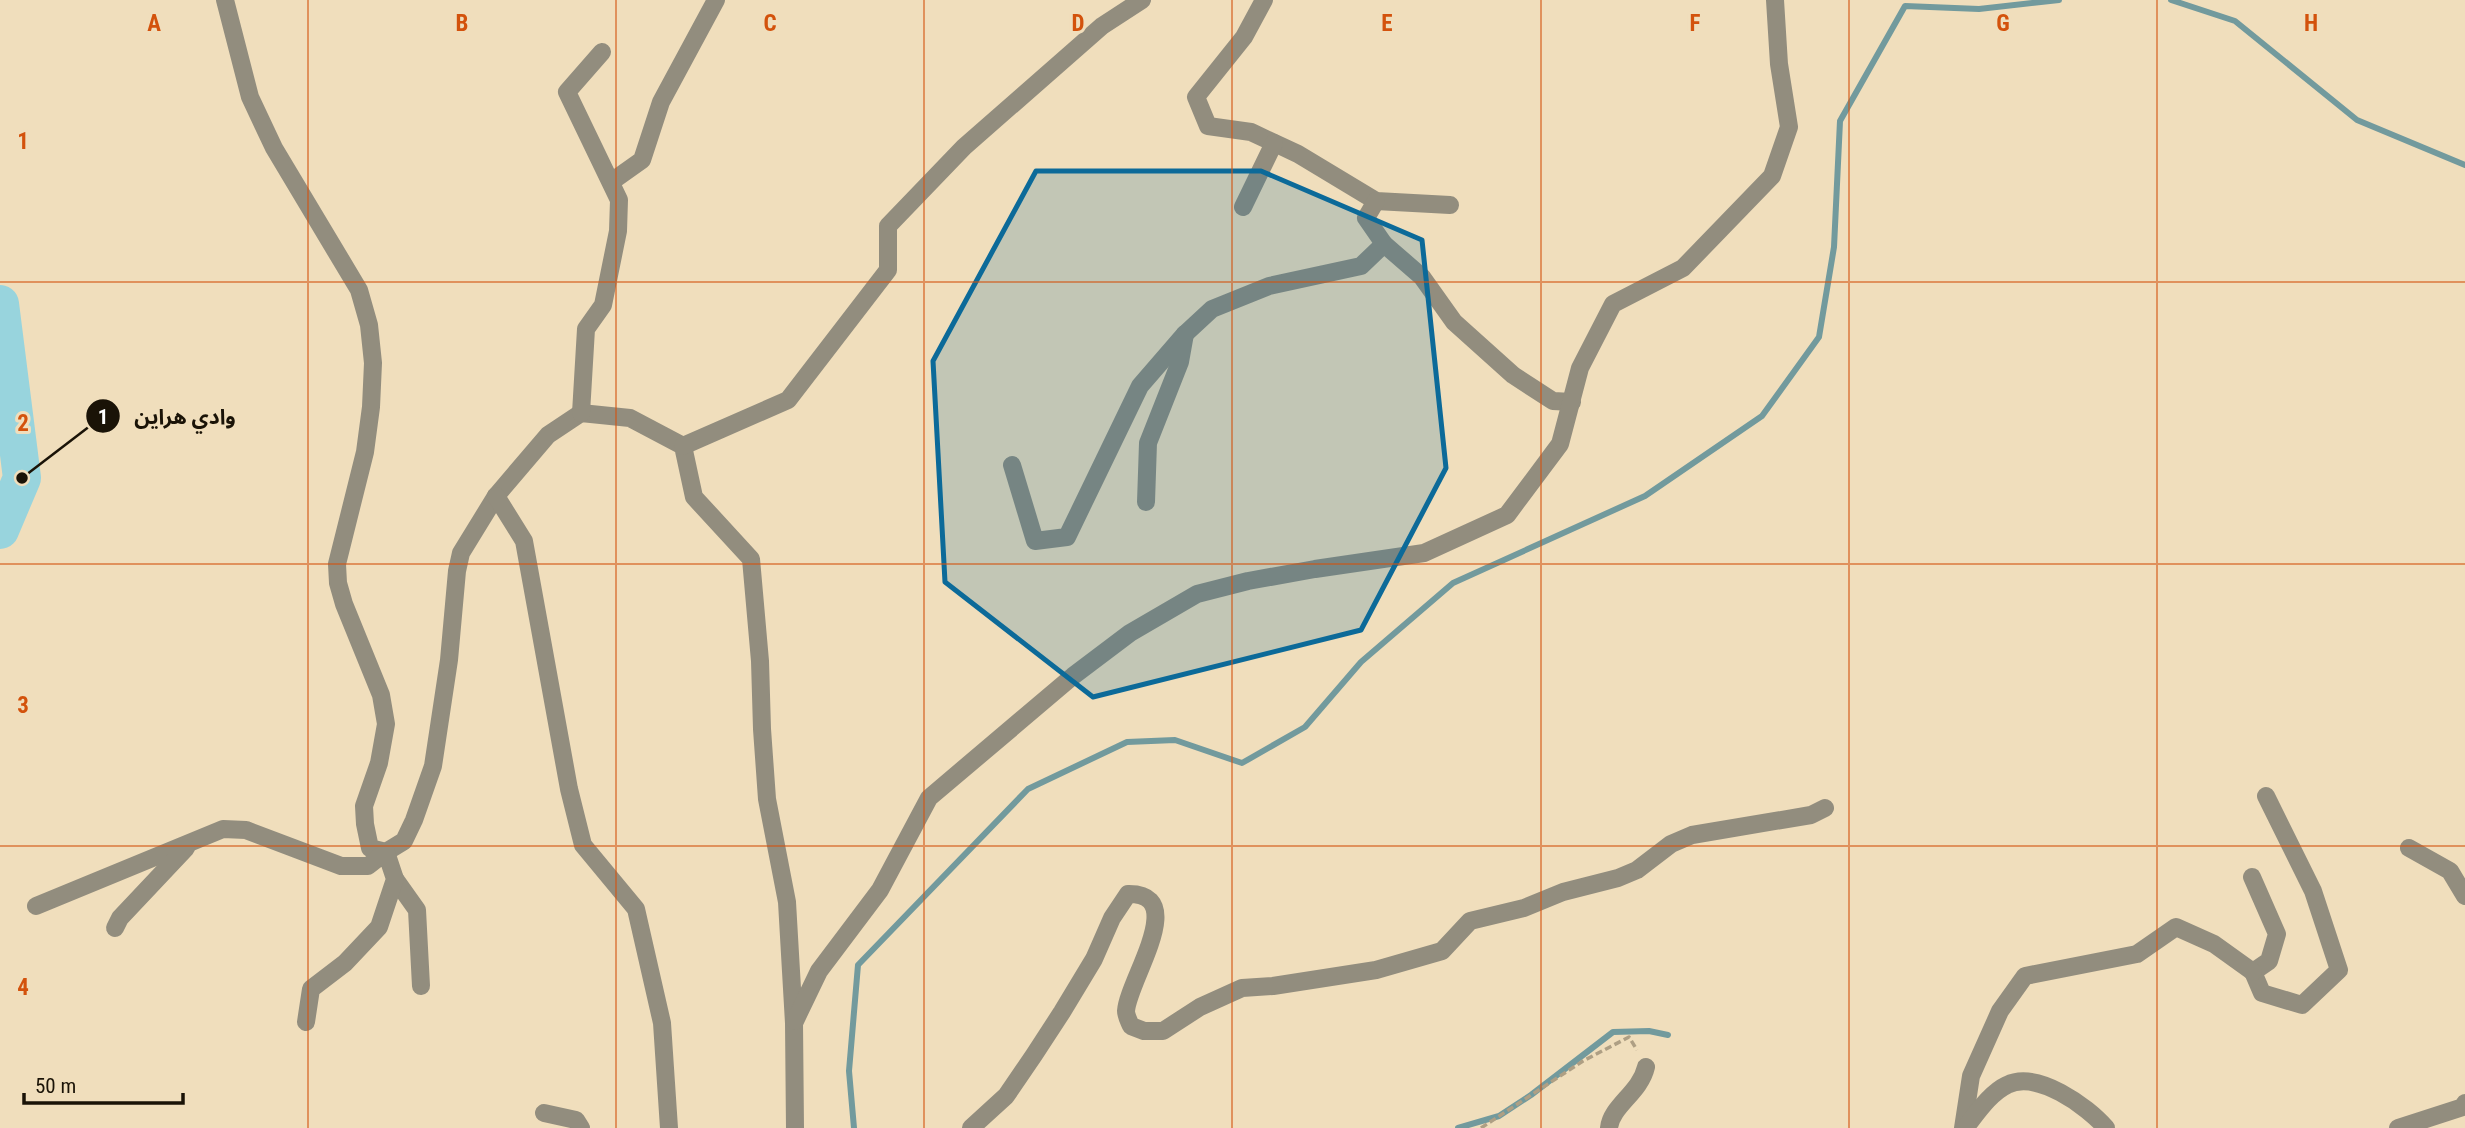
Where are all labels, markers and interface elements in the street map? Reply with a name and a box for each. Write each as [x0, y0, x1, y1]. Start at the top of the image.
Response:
text: A [147, 10, 161, 37]
text: B [456, 10, 468, 37]
text: C [763, 10, 777, 37]
text: D [1072, 10, 1085, 37]
text: E [1381, 10, 1393, 37]
text: F [1690, 10, 1701, 37]
text: G [1996, 10, 2010, 37]
text: H [2304, 10, 2318, 37]
text: 1 [17, 128, 29, 155]
callout: وادي هراين [86, 395, 250, 437]
text: 1 [98, 405, 108, 429]
text: وادي هراين [134, 405, 236, 434]
text: 2 [17, 410, 29, 437]
text: 3 [17, 692, 29, 719]
text: 4 [17, 974, 29, 1001]
scale bar [24, 1062, 184, 1106]
text: 50 m [35, 1074, 76, 1098]

